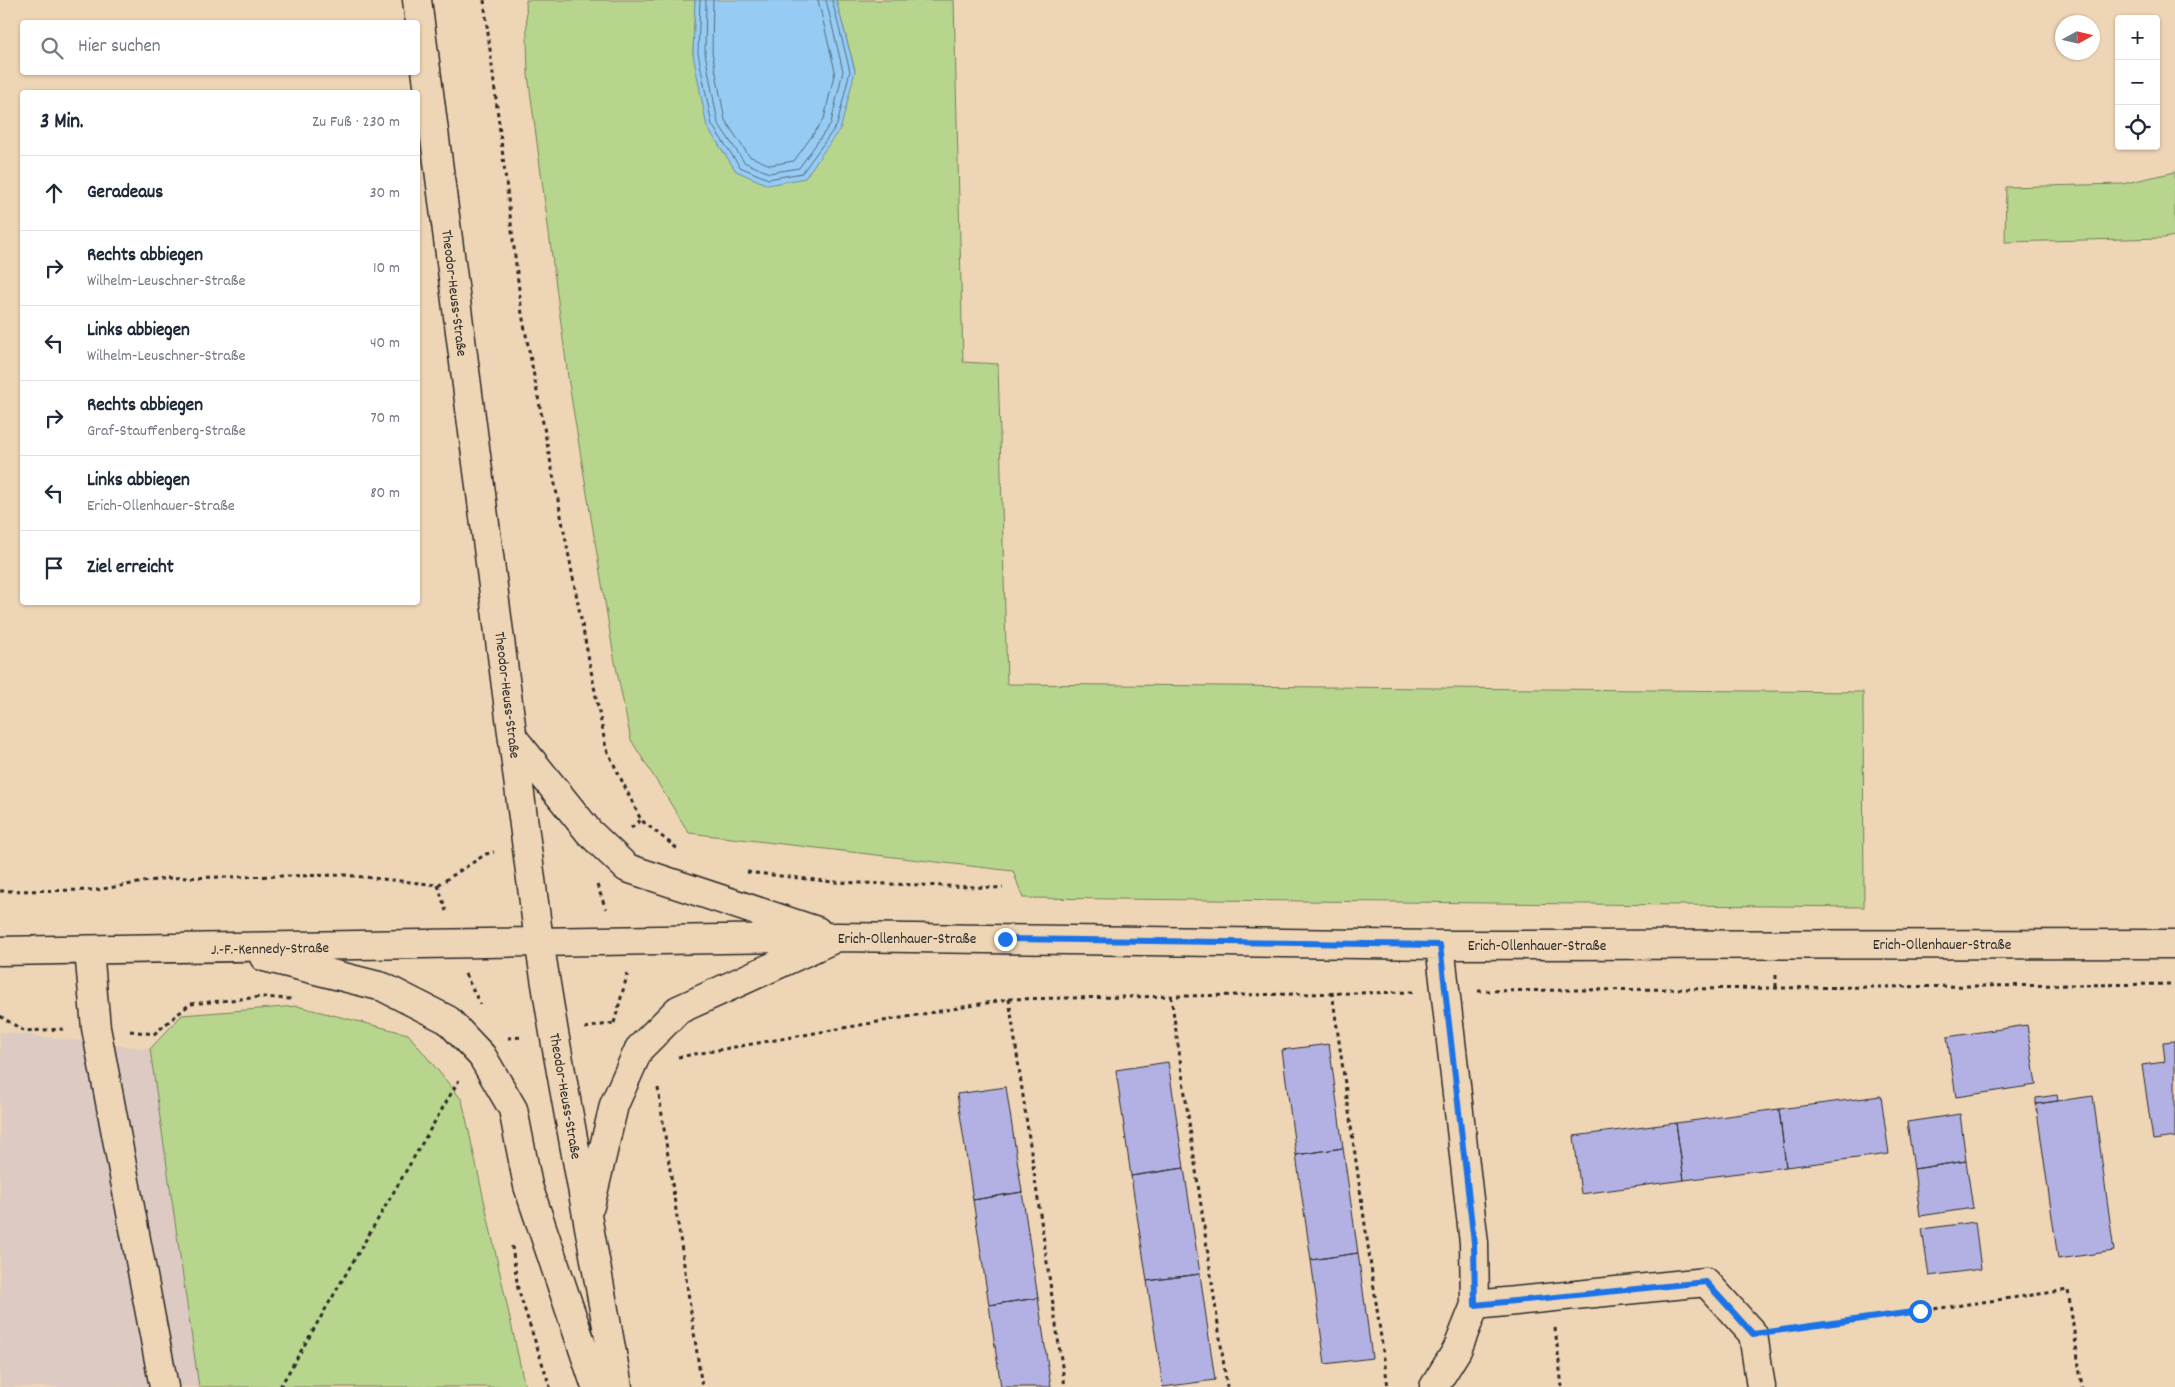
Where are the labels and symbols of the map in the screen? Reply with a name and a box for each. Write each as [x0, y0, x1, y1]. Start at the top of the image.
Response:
north arrow [2055, 15, 2100, 60]
street label: Theodor-Heuss-Straße [434, 229, 472, 358]
street label: Theodor-Heuss-Straße [487, 631, 525, 760]
route end [994, 928, 1017, 951]
street label: Erich-Ollenhauer-Straße [838, 929, 977, 951]
street label: Erich-Ollenhauer-Straße [1873, 935, 2012, 957]
street label: Erich-Ollenhauer-Straße [1468, 936, 1607, 958]
street label: J.-F.-Kennedy-Straße [211, 938, 330, 962]
street label: Theodor-Heuss-Straße [542, 1032, 586, 1161]
route start [1909, 1300, 1932, 1323]

